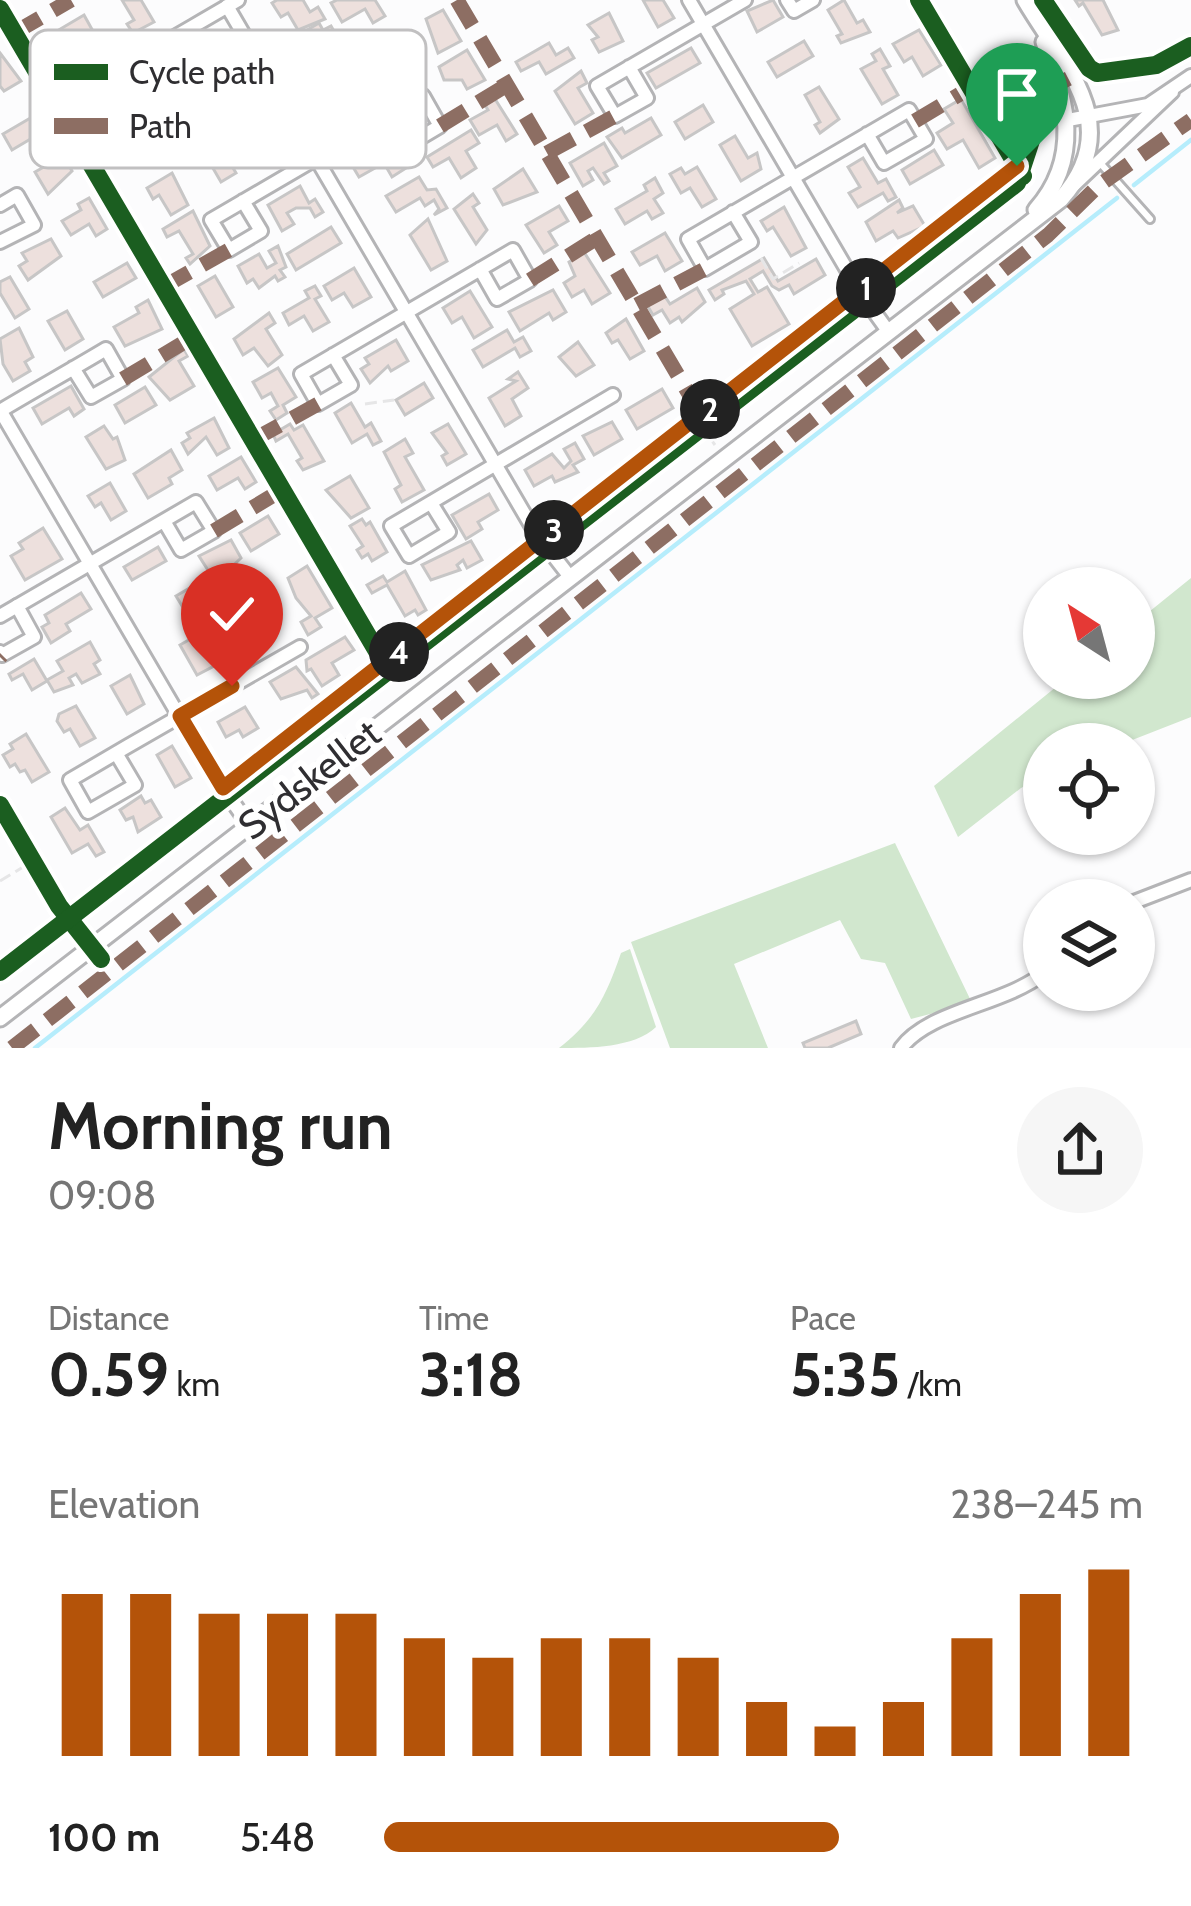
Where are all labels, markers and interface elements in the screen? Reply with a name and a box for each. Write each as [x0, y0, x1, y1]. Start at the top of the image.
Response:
legend [30, 30, 426, 168]
pin [966, 43, 1068, 166]
text: Cycle path [129, 52, 275, 92]
icon: arrive [984, 61, 1050, 127]
text: Path [129, 106, 192, 146]
pin: 1 [836, 258, 896, 318]
text: 1 [860, 268, 872, 308]
pin: 2 [680, 379, 740, 439]
text: 2 [701, 389, 719, 429]
pin: 3 [524, 500, 584, 560]
text: 3 [545, 510, 563, 550]
pin [181, 563, 283, 686]
north arrow [1023, 567, 1155, 699]
map controls [1023, 567, 1155, 1011]
icon: check [199, 581, 265, 647]
pin: 4 [369, 622, 429, 682]
text: 4 [389, 632, 409, 672]
street label: Sydskellet [228, 709, 390, 849]
button: locate [1023, 723, 1155, 855]
button: layers [1023, 879, 1155, 1011]
text: Morning run [48, 1085, 393, 1166]
button: share [1017, 1087, 1143, 1213]
text: 09:08 [48, 1171, 156, 1219]
text: Distance [48, 1298, 169, 1338]
text: Time [419, 1298, 489, 1338]
text: Pace [790, 1298, 856, 1338]
text: 0.59 [48, 1338, 169, 1411]
text: 3:18 [419, 1338, 523, 1411]
text: 5:35 [790, 1338, 900, 1411]
text: km [169, 1364, 220, 1404]
text: /km [900, 1364, 962, 1404]
text: Elevation [48, 1480, 200, 1528]
text: 238–245 m [950, 1480, 1143, 1528]
text: 100 m [48, 1813, 160, 1861]
text: 5:48 [240, 1813, 315, 1861]

